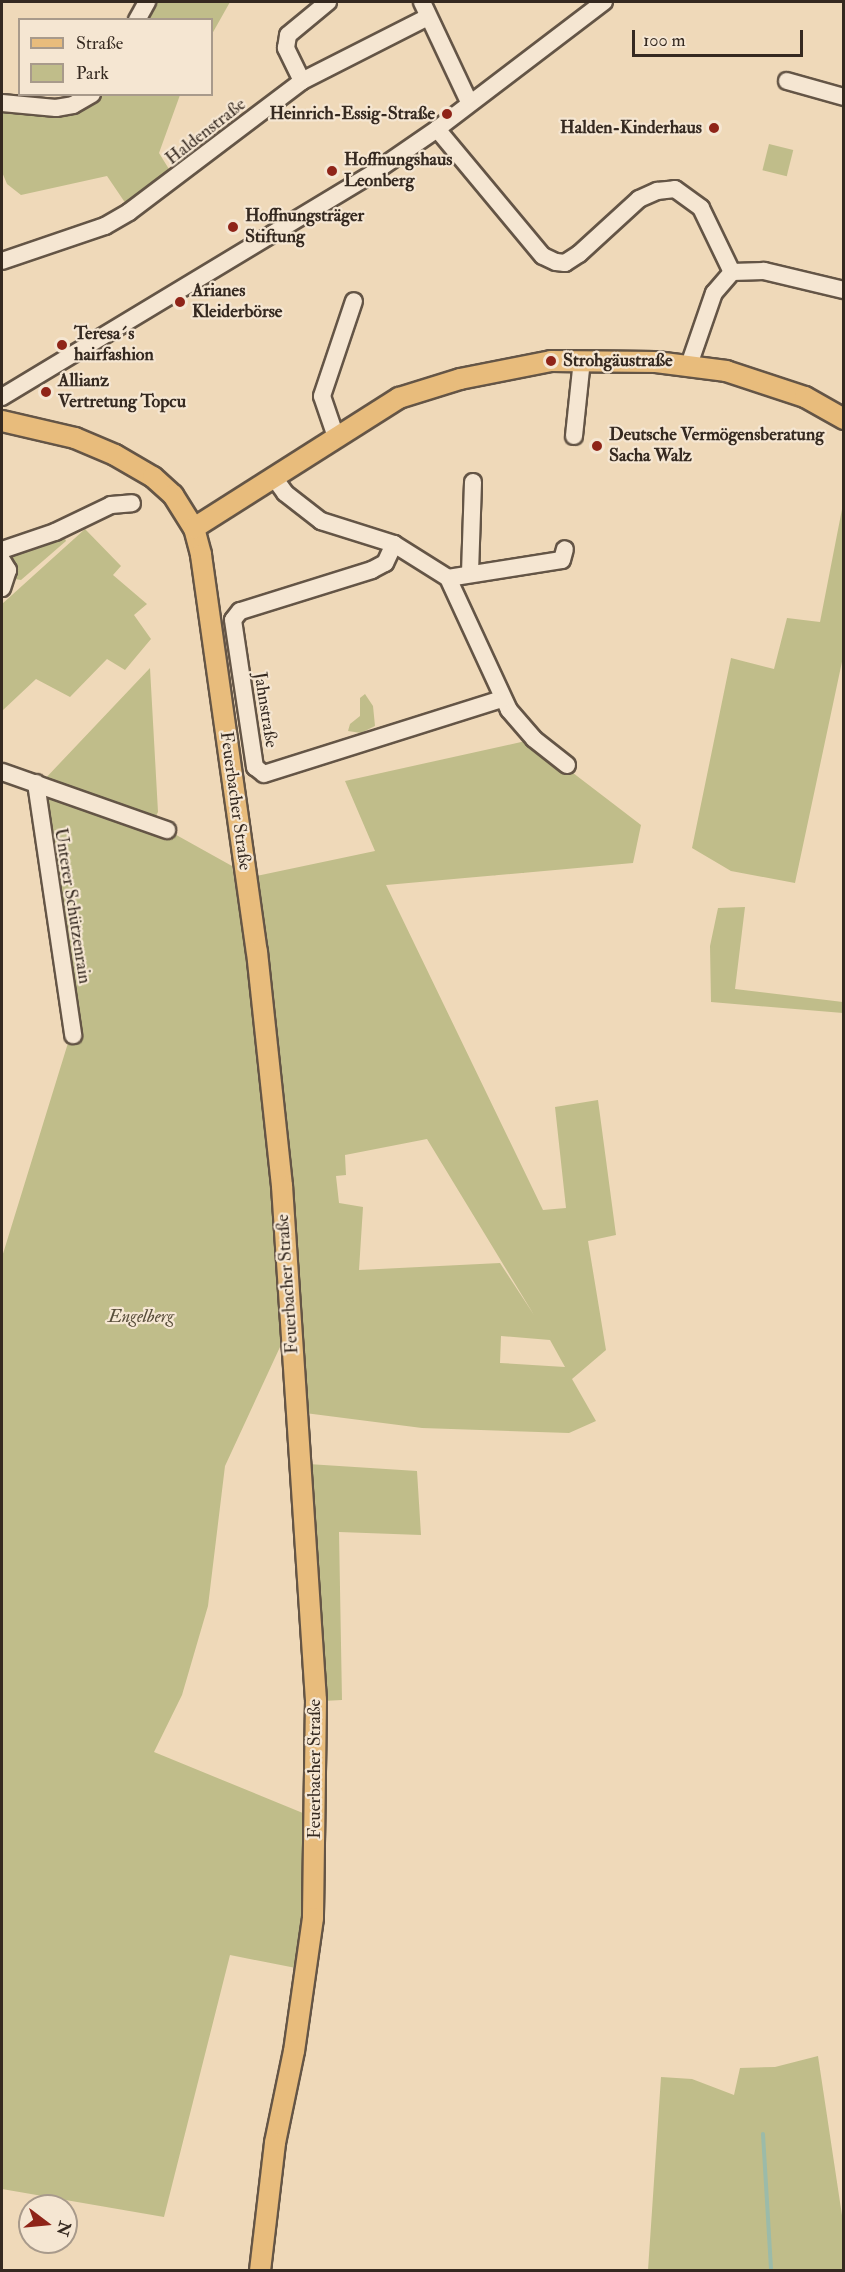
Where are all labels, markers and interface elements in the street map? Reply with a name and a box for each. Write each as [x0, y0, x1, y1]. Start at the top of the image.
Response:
legend [18, 18, 213, 96]
scale bar [635, 18, 806, 56]
text: 100 m [643, 29, 686, 52]
text: Straße [76, 32, 123, 55]
text: Park [76, 62, 109, 85]
street label: Haldenstraße [162, 94, 250, 170]
place label: Heinrich-Essig-Straße [269, 103, 435, 125]
marker: Heinrich-Essig-Straße [440, 107, 454, 121]
place label: Halden-Kinderhaus [560, 117, 702, 139]
marker: Halden-Kinderhaus [707, 121, 721, 135]
place label: Hoffnungshaus Leonberg [344, 150, 453, 192]
marker: Hoffnungshaus Leonberg [325, 164, 339, 178]
place label: Hoffnungsträger Stiftung [245, 206, 364, 248]
marker: Hoffnungsträger Stiftung [226, 220, 240, 234]
place label: Arianes Kleiderbörse [192, 281, 282, 324]
marker: Arianes Kleiderbörse [173, 295, 187, 309]
place label: Teresa´s hairfashion [74, 324, 154, 366]
marker: Teresa´s hairfashion [55, 338, 69, 352]
place label: Strohgäustraße [563, 350, 672, 372]
marker: Strohgäustraße [544, 354, 558, 368]
place label: Allianz Vertretung Topcu [58, 371, 186, 413]
marker: Allianz Vertretung Topcu [39, 385, 53, 399]
place label: Deutsche Vermögensberatung Sacha Walz [609, 425, 824, 468]
marker: Deutsche Vermögensberatung Sacha Walz [590, 439, 604, 453]
street label: Jahnstraße [248, 671, 282, 749]
street label: Feuerbacher Straße [215, 730, 255, 872]
street label: Unterer Schützenrain [49, 827, 95, 985]
street label: Feuerbacher Straße [272, 1213, 304, 1355]
park label: Engelberg [108, 1306, 174, 1328]
street label: Feuerbacher Straße [304, 1699, 326, 1839]
north arrow [18, 2194, 78, 2254]
text: N [52, 2219, 75, 2238]

